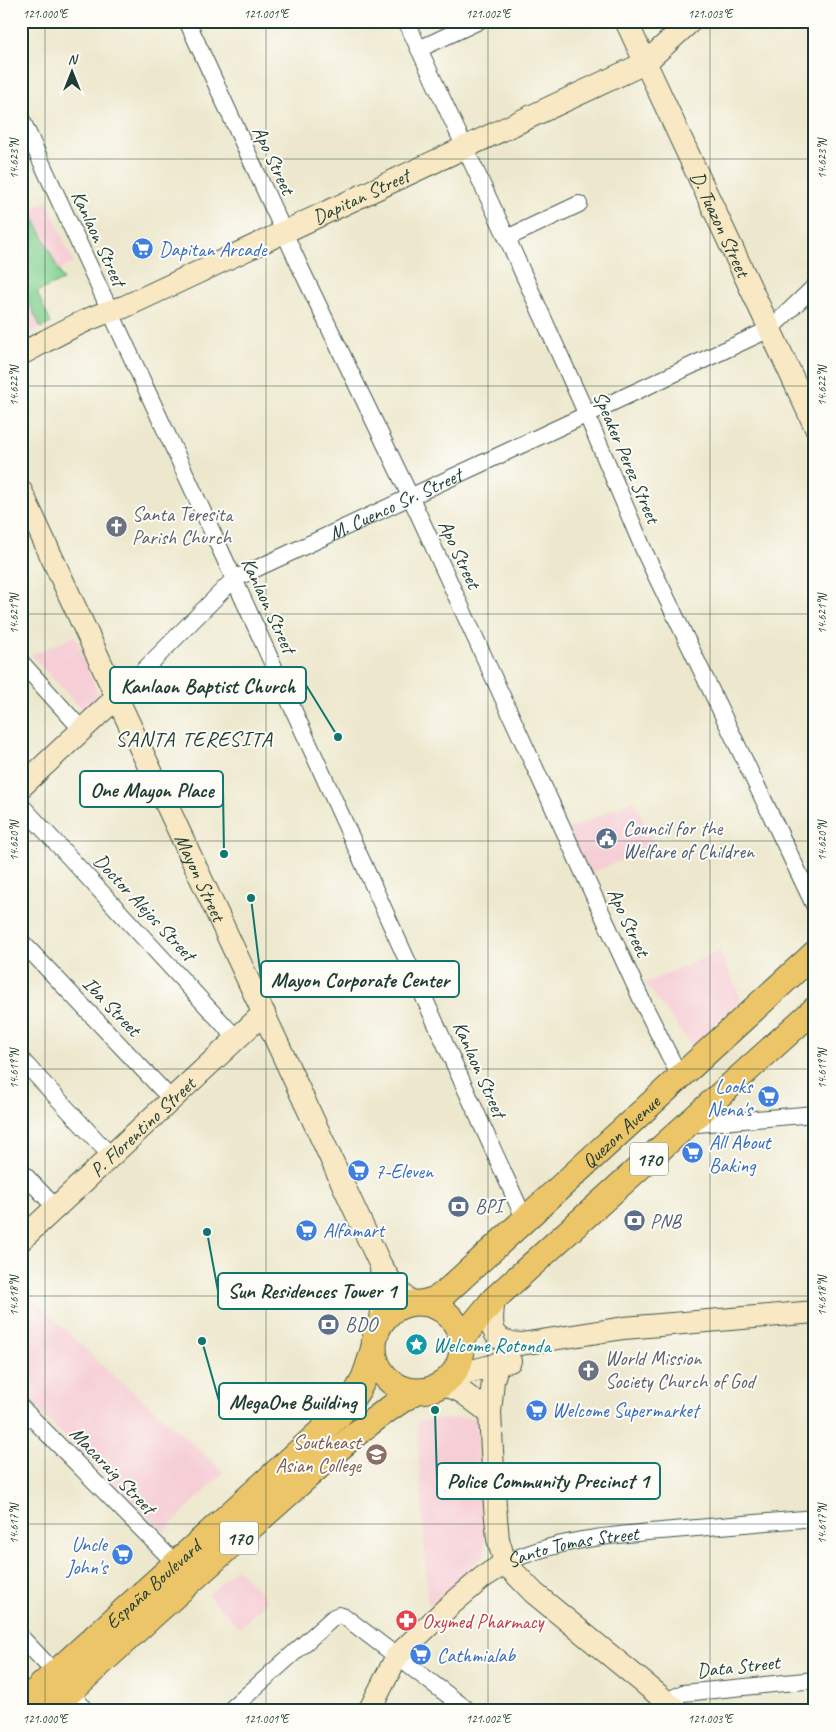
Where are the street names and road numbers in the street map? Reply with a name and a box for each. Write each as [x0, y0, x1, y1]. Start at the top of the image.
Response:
street label: Apo Street [247, 122, 301, 201]
street label: Dapitan Street [309, 162, 416, 230]
street label: D. Tuazon Street [685, 167, 757, 283]
street label: Kanlaon Street [66, 186, 133, 293]
street label: Speaker Perez Street [587, 387, 667, 529]
street label: M. Cuenco Sr. Street [325, 461, 469, 546]
street label: Apo Street [433, 516, 487, 595]
street label: Kanlaon Street [236, 553, 303, 660]
street label: Mayon Street [169, 830, 232, 927]
street label: Doctor Alejos Street [88, 848, 203, 969]
street label: Apo Street [602, 884, 656, 963]
street label: Iba Street [77, 971, 148, 1043]
street label: Kanlaon Street [447, 1017, 513, 1124]
street label: P. Florentino Street [85, 1070, 202, 1182]
street label: Quezon Avenue [577, 1089, 666, 1174]
road number: 170 [630, 1142, 668, 1176]
street label: Macaraig Street [64, 1421, 163, 1522]
street label: Santo Tomas Street [503, 1521, 642, 1574]
road number: 170 [220, 1522, 258, 1555]
street label: España Boulevard [100, 1533, 208, 1635]
street label: Data Street [695, 1649, 783, 1683]

